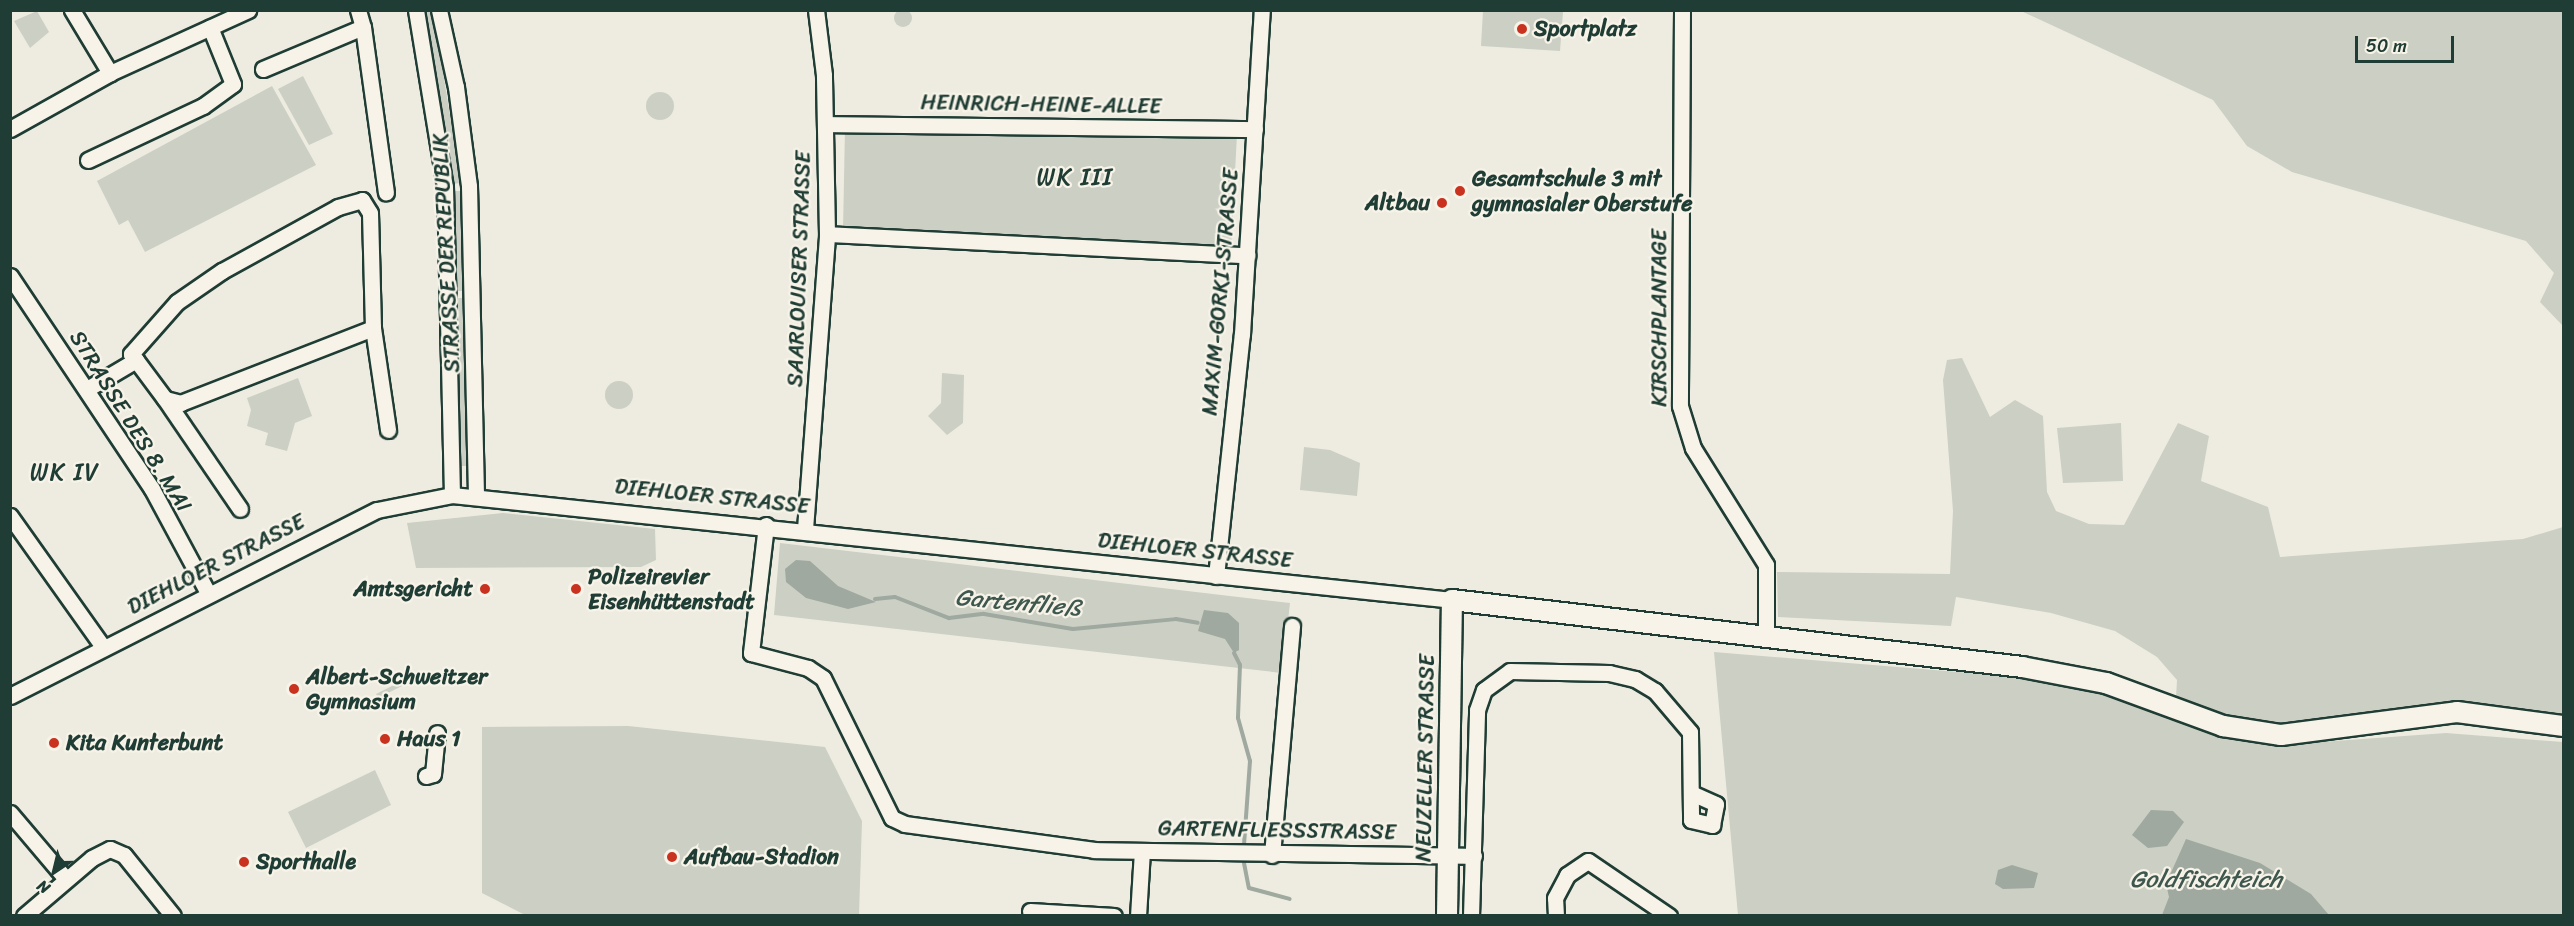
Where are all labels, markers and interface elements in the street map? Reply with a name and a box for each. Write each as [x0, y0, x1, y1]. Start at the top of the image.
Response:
place label: Sportplatz [1534, 16, 1637, 42]
marker: Sportplatz [1515, 22, 1529, 36]
scale bar [2358, 24, 2457, 62]
text: 50 m [2366, 30, 2407, 62]
street label: HEINRICH-HEINE-ALLEE [920, 89, 1162, 119]
street label: STRASSE DER REPUBLIK [427, 132, 465, 374]
street label: SAARLOUISER STRASSE [782, 149, 816, 389]
district label: WK III [1039, 164, 1111, 192]
place label: Gesamtschule 3 mit gymnasialer Oberstufe [1472, 165, 1691, 216]
street label: MAXIM-GORKI-STRASSE [1196, 167, 1244, 417]
marker: Gesamtschule 3 mit gymnasialer Oberstufe [1453, 184, 1467, 198]
place label: Altbau [1365, 190, 1430, 216]
marker: Altbau [1435, 196, 1449, 210]
street label: KIRSCHPLANTAGE [1646, 229, 1672, 407]
street label: STRASSE DES 8. MAI [65, 326, 197, 516]
district label: WK IV [30, 459, 100, 487]
street label: DIEHLOER STRASSE [612, 473, 812, 519]
street label: DIEHLOER STRASSE [122, 507, 310, 621]
street label: DIEHLOER STRASSE [1095, 527, 1295, 573]
place label: Polizeirevier Eisenhüttenstadt [588, 563, 755, 614]
place label: Amtsgericht [353, 576, 473, 602]
marker: Amtsgericht [478, 582, 492, 596]
marker: Polizeirevier Eisenhüttenstadt [569, 582, 583, 596]
water label: Gartenfließ [954, 583, 1082, 623]
street label: NEUZELLER STRASSE [1410, 652, 1440, 864]
place label: Albert-Schweitzer Gymnasium [306, 663, 487, 714]
marker: Albert-Schweitzer Gymnasium [287, 682, 301, 696]
place label: Haus 1 [397, 726, 461, 752]
place label: Kita Kunterbunt [66, 730, 223, 756]
marker: Haus 1 [378, 732, 392, 746]
marker: Kita Kunterbunt [47, 736, 61, 750]
street label: GARTENFLIESSSTRASSE [1158, 815, 1396, 845]
north arrow [24, 842, 84, 902]
place label: Aufbau-Stadion [684, 844, 839, 870]
place label: Sporthalle [256, 849, 356, 875]
marker: Aufbau-Stadion [665, 850, 679, 864]
marker: Sporthalle [237, 855, 251, 869]
water label: Goldfischteich [2130, 866, 2282, 894]
text: N [31, 872, 56, 902]

